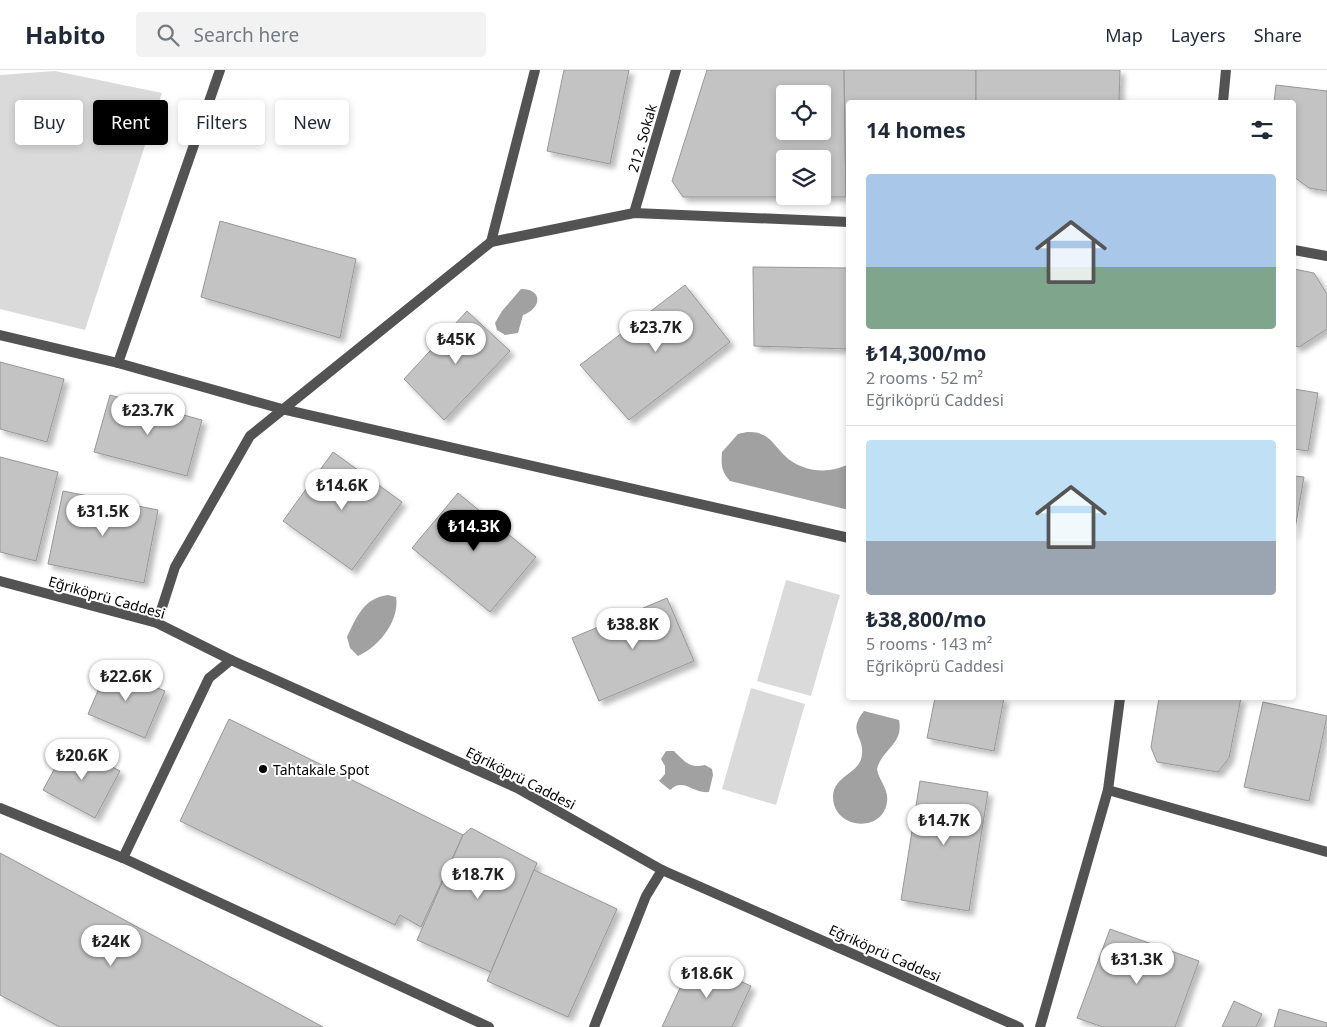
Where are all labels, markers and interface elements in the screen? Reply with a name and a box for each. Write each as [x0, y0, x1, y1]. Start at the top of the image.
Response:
search box [136, 12, 486, 57]
text: Habito [25, 18, 106, 51]
icon: search [154, 21, 182, 49]
text: Search here [194, 22, 299, 48]
text: Map [1105, 23, 1143, 47]
text: Layers [1171, 23, 1226, 47]
text: Share [1254, 23, 1302, 47]
map controls [776, 85, 831, 205]
button: locate [776, 85, 831, 140]
chip: Buy [15, 100, 83, 145]
chip: Rent [93, 100, 168, 145]
chip: Filters [178, 100, 265, 145]
chip: New [275, 100, 349, 145]
street label: 212. Sokak [623, 101, 661, 174]
text: 14 homes [866, 116, 966, 144]
icon: filters [1248, 116, 1276, 144]
button: layers [776, 150, 831, 205]
icon: home [1026, 207, 1116, 297]
pin: ₺23.7K [615, 310, 697, 353]
text: ₺23.7K [630, 316, 682, 338]
pin: ₺45K [426, 322, 486, 365]
text: ₺45K [437, 328, 475, 350]
text: ₺14,300/mo [866, 339, 986, 367]
text: 2 rooms · 52 m² [866, 367, 983, 389]
text: Eğriköprü Caddesi [866, 389, 1004, 411]
pin: ₺23.7K [107, 394, 189, 436]
text: ₺23.7K [122, 399, 174, 421]
pin: ₺14.6K [301, 468, 383, 511]
icon: home [1026, 472, 1116, 562]
text: ₺14.6K [316, 474, 368, 496]
pin: ₺31.5K [62, 494, 144, 537]
text: ₺31.5K [77, 500, 129, 522]
pin: ₺14.3K [433, 510, 515, 552]
text: ₺14.3K [448, 515, 500, 537]
street label: Eğriköprü Caddesi [46, 571, 168, 623]
text: ₺38,800/mo [866, 605, 986, 633]
pin: ₺38.8K [592, 608, 674, 650]
text: ₺38.8K [607, 613, 659, 635]
text: 5 rooms · 143 m² [866, 633, 992, 655]
text: Eğriköprü Caddesi [866, 655, 1004, 677]
pin: ₺22.6K [85, 660, 167, 702]
text: ₺22.6K [100, 665, 152, 687]
pin: ₺20.6K [41, 738, 123, 781]
street label: Eğriköprü Caddesi [463, 742, 579, 814]
text: ₺20.6K [56, 744, 108, 766]
place label: Tahtakale Spot [273, 760, 369, 779]
marker: Tahtakale Spot [257, 763, 269, 775]
pin: ₺14.7K [903, 804, 985, 846]
text: ₺14.7K [918, 809, 970, 831]
pin: ₺18.7K [437, 858, 519, 900]
text: ₺18.7K [452, 863, 504, 885]
street label: Eğriköprü Caddesi [826, 920, 944, 986]
pin: ₺24K [81, 924, 141, 967]
text: ₺24K [92, 930, 130, 952]
pin: ₺31.3K [1096, 942, 1178, 985]
text: ₺31.3K [1111, 948, 1163, 970]
pin: ₺18.6K [666, 956, 748, 999]
text: ₺18.6K [681, 962, 733, 984]

